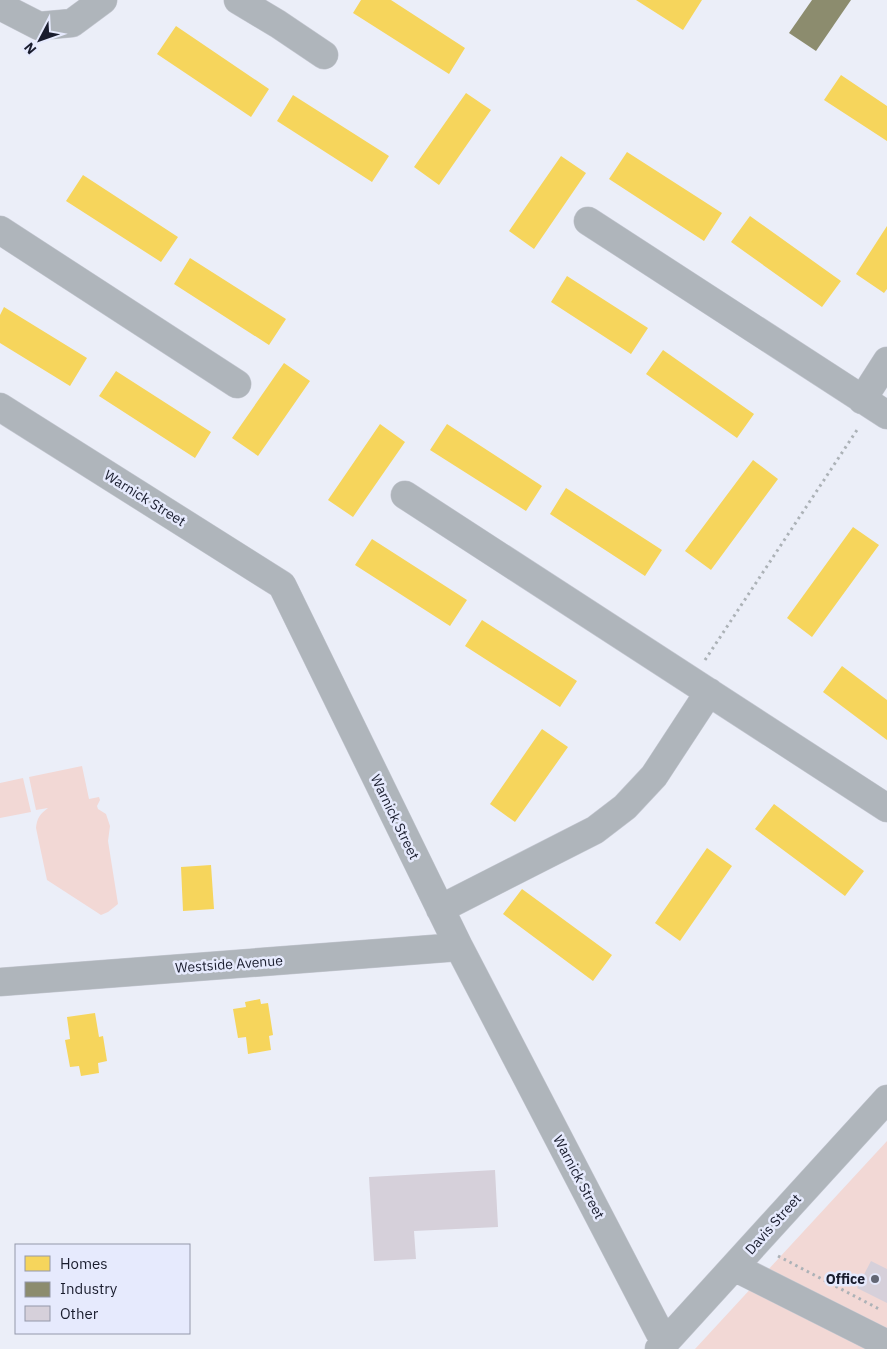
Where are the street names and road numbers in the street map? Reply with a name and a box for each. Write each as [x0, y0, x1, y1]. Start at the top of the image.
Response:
street label: Warnick Street [101, 466, 189, 530]
street label: Warnick Street [367, 771, 423, 863]
street label: Westside Avenue [175, 951, 284, 977]
street label: Warnick Street [549, 1132, 609, 1222]
street label: Davis Street [741, 1190, 805, 1258]

